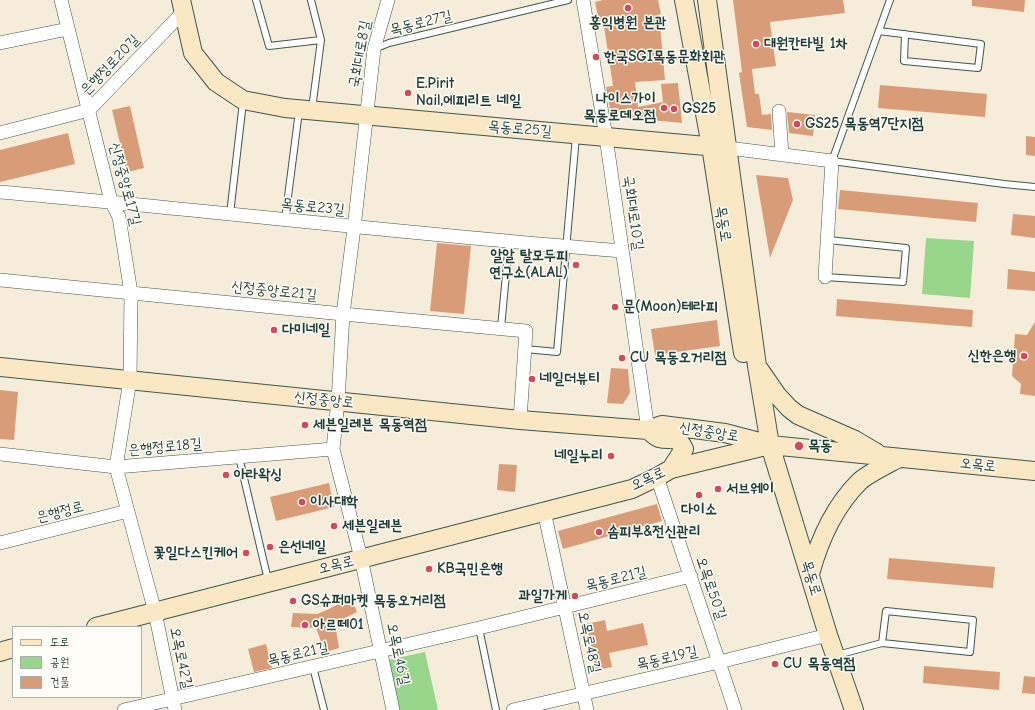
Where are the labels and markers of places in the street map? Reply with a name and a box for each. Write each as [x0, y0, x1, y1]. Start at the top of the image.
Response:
marker: 홍익병원 본관 [623, 3, 633, 13]
place label: 홍익병원 본관 [589, 14, 667, 32]
place label: 대원칸타빌 1차 [764, 35, 848, 53]
marker: 대원칸타빌 1차 [751, 39, 761, 49]
place label: 한국SGI목동문화회관 [604, 48, 725, 66]
marker: 한국SGI목동문화회관 [591, 52, 601, 62]
place label: E.Pirit Nail,에피리트 네일 [416, 75, 521, 110]
marker: E.Pirit Nail,에피리트 네일 [403, 88, 413, 98]
place label: 나이스가이 목동로데오점 [584, 90, 656, 125]
place label: GS25 [682, 100, 716, 118]
marker: 나이스가이 목동로데오점 [659, 103, 669, 113]
marker: GS25 [669, 104, 679, 114]
place label: GS25 목동역7단지점 [805, 115, 924, 133]
marker: GS25 목동역7단지점 [792, 119, 802, 129]
place label: 알알 탈모두피 연구소(ALAL) [489, 247, 568, 282]
marker: 알알 탈모두피 연구소(ALAL) [571, 260, 581, 270]
place label: 문(Moon)테라피 [623, 298, 718, 316]
marker: 문(Moon)테라피 [610, 302, 620, 312]
place label: 다미네일 [282, 321, 330, 339]
marker: 다미네일 [269, 325, 279, 335]
place label: 신한은행 [968, 347, 1016, 365]
place label: CU 목동오거리점 [630, 349, 727, 367]
marker: 신한은행 [1019, 351, 1029, 361]
marker: CU 목동오거리점 [617, 353, 627, 363]
place label: 네일더뷰티 [540, 370, 600, 388]
marker: 네일더뷰티 [527, 374, 537, 384]
place label: 세븐일레븐 목동역점 [313, 416, 427, 434]
marker: 세븐일레븐 목동역점 [300, 420, 310, 430]
place label: 목동 [808, 437, 832, 455]
marker: 목동 [793, 440, 805, 452]
place label: 네일누리 [555, 447, 603, 465]
marker: 네일누리 [606, 451, 616, 461]
place label: 아라왁싱 [234, 466, 282, 484]
marker: 아라왁싱 [221, 470, 231, 480]
place label: 서브웨이 [726, 480, 774, 498]
marker: 서브웨이 [713, 484, 723, 494]
marker: 다이소 [694, 490, 704, 500]
place label: 이사대학 [310, 493, 358, 511]
marker: 이사대학 [297, 497, 307, 507]
place label: 다이소 [681, 501, 717, 519]
place label: 세븐일레븐 [342, 517, 402, 535]
marker: 세븐일레븐 [329, 521, 339, 531]
place label: 솜피부&전신관리 [607, 523, 701, 541]
marker: 솜피부&전신관리 [594, 527, 604, 537]
place label: 은선네일 [278, 538, 326, 556]
marker: 은선네일 [265, 542, 275, 552]
place label: 꽃일다스킨케어 [154, 544, 238, 562]
marker: 꽃일다스킨케어 [241, 548, 251, 558]
place label: KB국민은행 [437, 560, 503, 578]
marker: KB국민은행 [424, 564, 434, 574]
place label: 과일가게 [519, 587, 567, 605]
marker: 과일가게 [570, 591, 580, 601]
place label: GS슈퍼마켓 목동오거리점 [301, 592, 446, 610]
marker: GS슈퍼마켓 목동오거리점 [288, 596, 298, 606]
place label: 아르떼01 [313, 616, 364, 634]
marker: 아르떼01 [300, 620, 310, 630]
place label: CU 목동역점 [783, 655, 856, 673]
marker: CU 목동역점 [770, 659, 780, 669]

